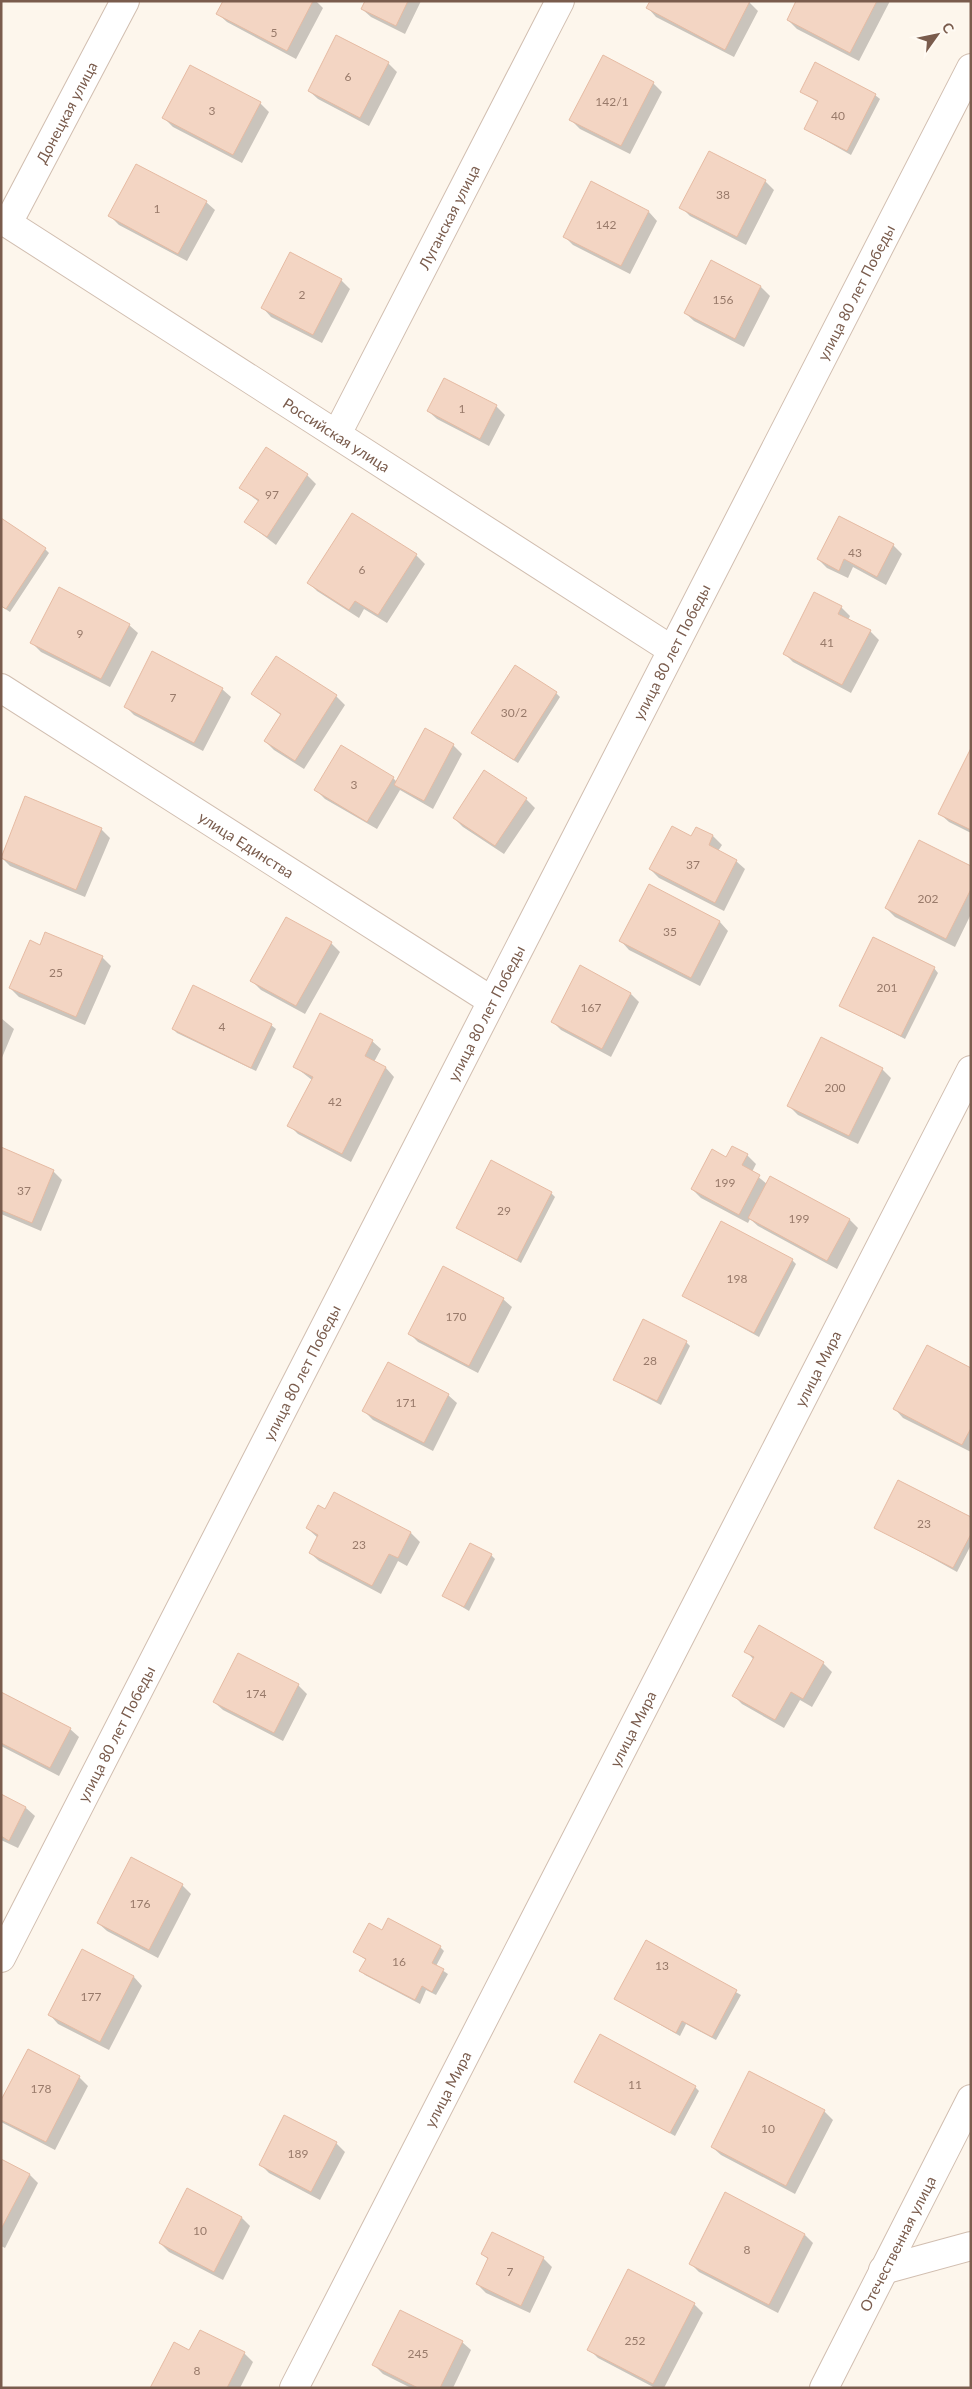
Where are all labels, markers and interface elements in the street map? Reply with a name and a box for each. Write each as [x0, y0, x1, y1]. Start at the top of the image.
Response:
north arrow [912, 10, 962, 60]
text: С [939, 19, 958, 37]
house number: 5 [271, 25, 278, 40]
street label: Донецкая улица [32, 58, 101, 167]
house number: 6 [345, 69, 352, 84]
house number: 142/1 [595, 94, 629, 109]
house number: 3 [209, 103, 216, 118]
house number: 40 [831, 108, 845, 123]
street label: Луганская улица [414, 162, 483, 273]
house number: 38 [716, 187, 730, 202]
house number: 1 [154, 201, 161, 216]
house number: 142 [596, 217, 616, 232]
street label: улица 80 лет Победы [813, 222, 898, 363]
house number: 2 [299, 287, 306, 302]
house number: 156 [713, 292, 733, 307]
street label: Российская улица [280, 394, 393, 476]
house number: 1 [459, 401, 466, 416]
house number: 97 [265, 487, 279, 502]
house number: 43 [848, 545, 862, 560]
house number: 6 [359, 562, 366, 577]
street label: улица 80 лет Победы [629, 581, 714, 723]
house number: 9 [77, 626, 84, 641]
house number: 41 [820, 635, 834, 650]
house number: 7 [170, 690, 177, 705]
house number: 30/2 [501, 705, 527, 720]
house number: 3 [351, 777, 358, 792]
street label: улица Единства [195, 807, 297, 881]
house number: 37 [686, 857, 700, 872]
house number: 202 [918, 891, 938, 906]
house number: 35 [663, 924, 677, 939]
street label: улица 80 лет Победы [444, 942, 528, 1084]
house number: 25 [49, 965, 63, 980]
house number: 201 [877, 980, 897, 995]
house number: 167 [581, 1000, 601, 1015]
house number: 4 [219, 1019, 226, 1034]
house number: 200 [825, 1080, 845, 1095]
house number: 42 [328, 1094, 342, 1109]
house number: 199 [715, 1175, 735, 1190]
house number: 37 [17, 1183, 31, 1198]
house number: 29 [497, 1203, 511, 1218]
house number: 199 [789, 1211, 809, 1226]
house number: 198 [727, 1271, 747, 1286]
street label: улица 80 лет Победы [259, 1302, 344, 1444]
house number: 170 [446, 1309, 466, 1324]
street label: улица Мира [791, 1327, 845, 1410]
house number: 28 [643, 1353, 657, 1368]
house number: 171 [396, 1395, 416, 1410]
house number: 23 [917, 1516, 931, 1531]
house number: 23 [352, 1537, 366, 1552]
street label: улица 80 лет Победы [74, 1663, 158, 1805]
house number: 174 [246, 1686, 266, 1701]
street label: улица Мира [606, 1688, 660, 1770]
house number: 176 [130, 1896, 150, 1911]
house number: 16 [392, 1954, 406, 1969]
house number: 13 [655, 1958, 669, 1973]
house number: 177 [81, 1989, 101, 2004]
street label: улица Мира [421, 2048, 475, 2130]
house number: 11 [628, 2077, 642, 2092]
house number: 178 [31, 2081, 51, 2096]
house number: 10 [761, 2121, 775, 2136]
house number: 189 [288, 2146, 308, 2161]
street label: Отечественная улица [855, 2173, 939, 2314]
house number: 10 [193, 2223, 207, 2238]
house number: 8 [744, 2242, 751, 2257]
house number: 7 [507, 2264, 514, 2279]
house number: 252 [625, 2333, 645, 2348]
house number: 245 [408, 2346, 428, 2361]
house number: 8 [194, 2363, 201, 2378]

